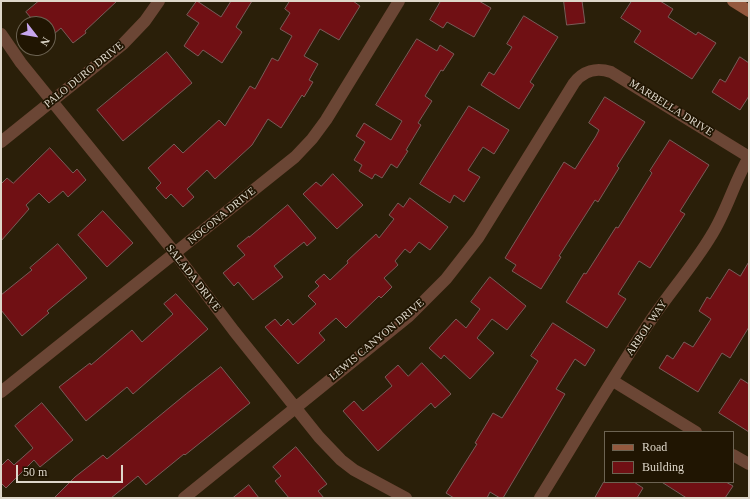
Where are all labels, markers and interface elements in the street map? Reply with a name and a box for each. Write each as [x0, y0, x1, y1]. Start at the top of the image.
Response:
north arrow [16, 16, 56, 56]
text: N [38, 35, 53, 48]
street label: PALO DURO DRIVE [42, 39, 126, 111]
street label: MARBELLA DRIVE [626, 77, 716, 139]
street label: NOCONA DRIVE [185, 185, 259, 247]
street label: SALADA DRIVE [163, 242, 223, 314]
street label: LEWIS CANYON DRIVE [327, 296, 427, 384]
street label: ARBOL WAY [624, 298, 670, 358]
legend [604, 431, 734, 483]
text: Road [642, 440, 667, 454]
scale bar [18, 457, 125, 483]
text: Building [642, 460, 684, 474]
text: 50 m [23, 465, 47, 479]

